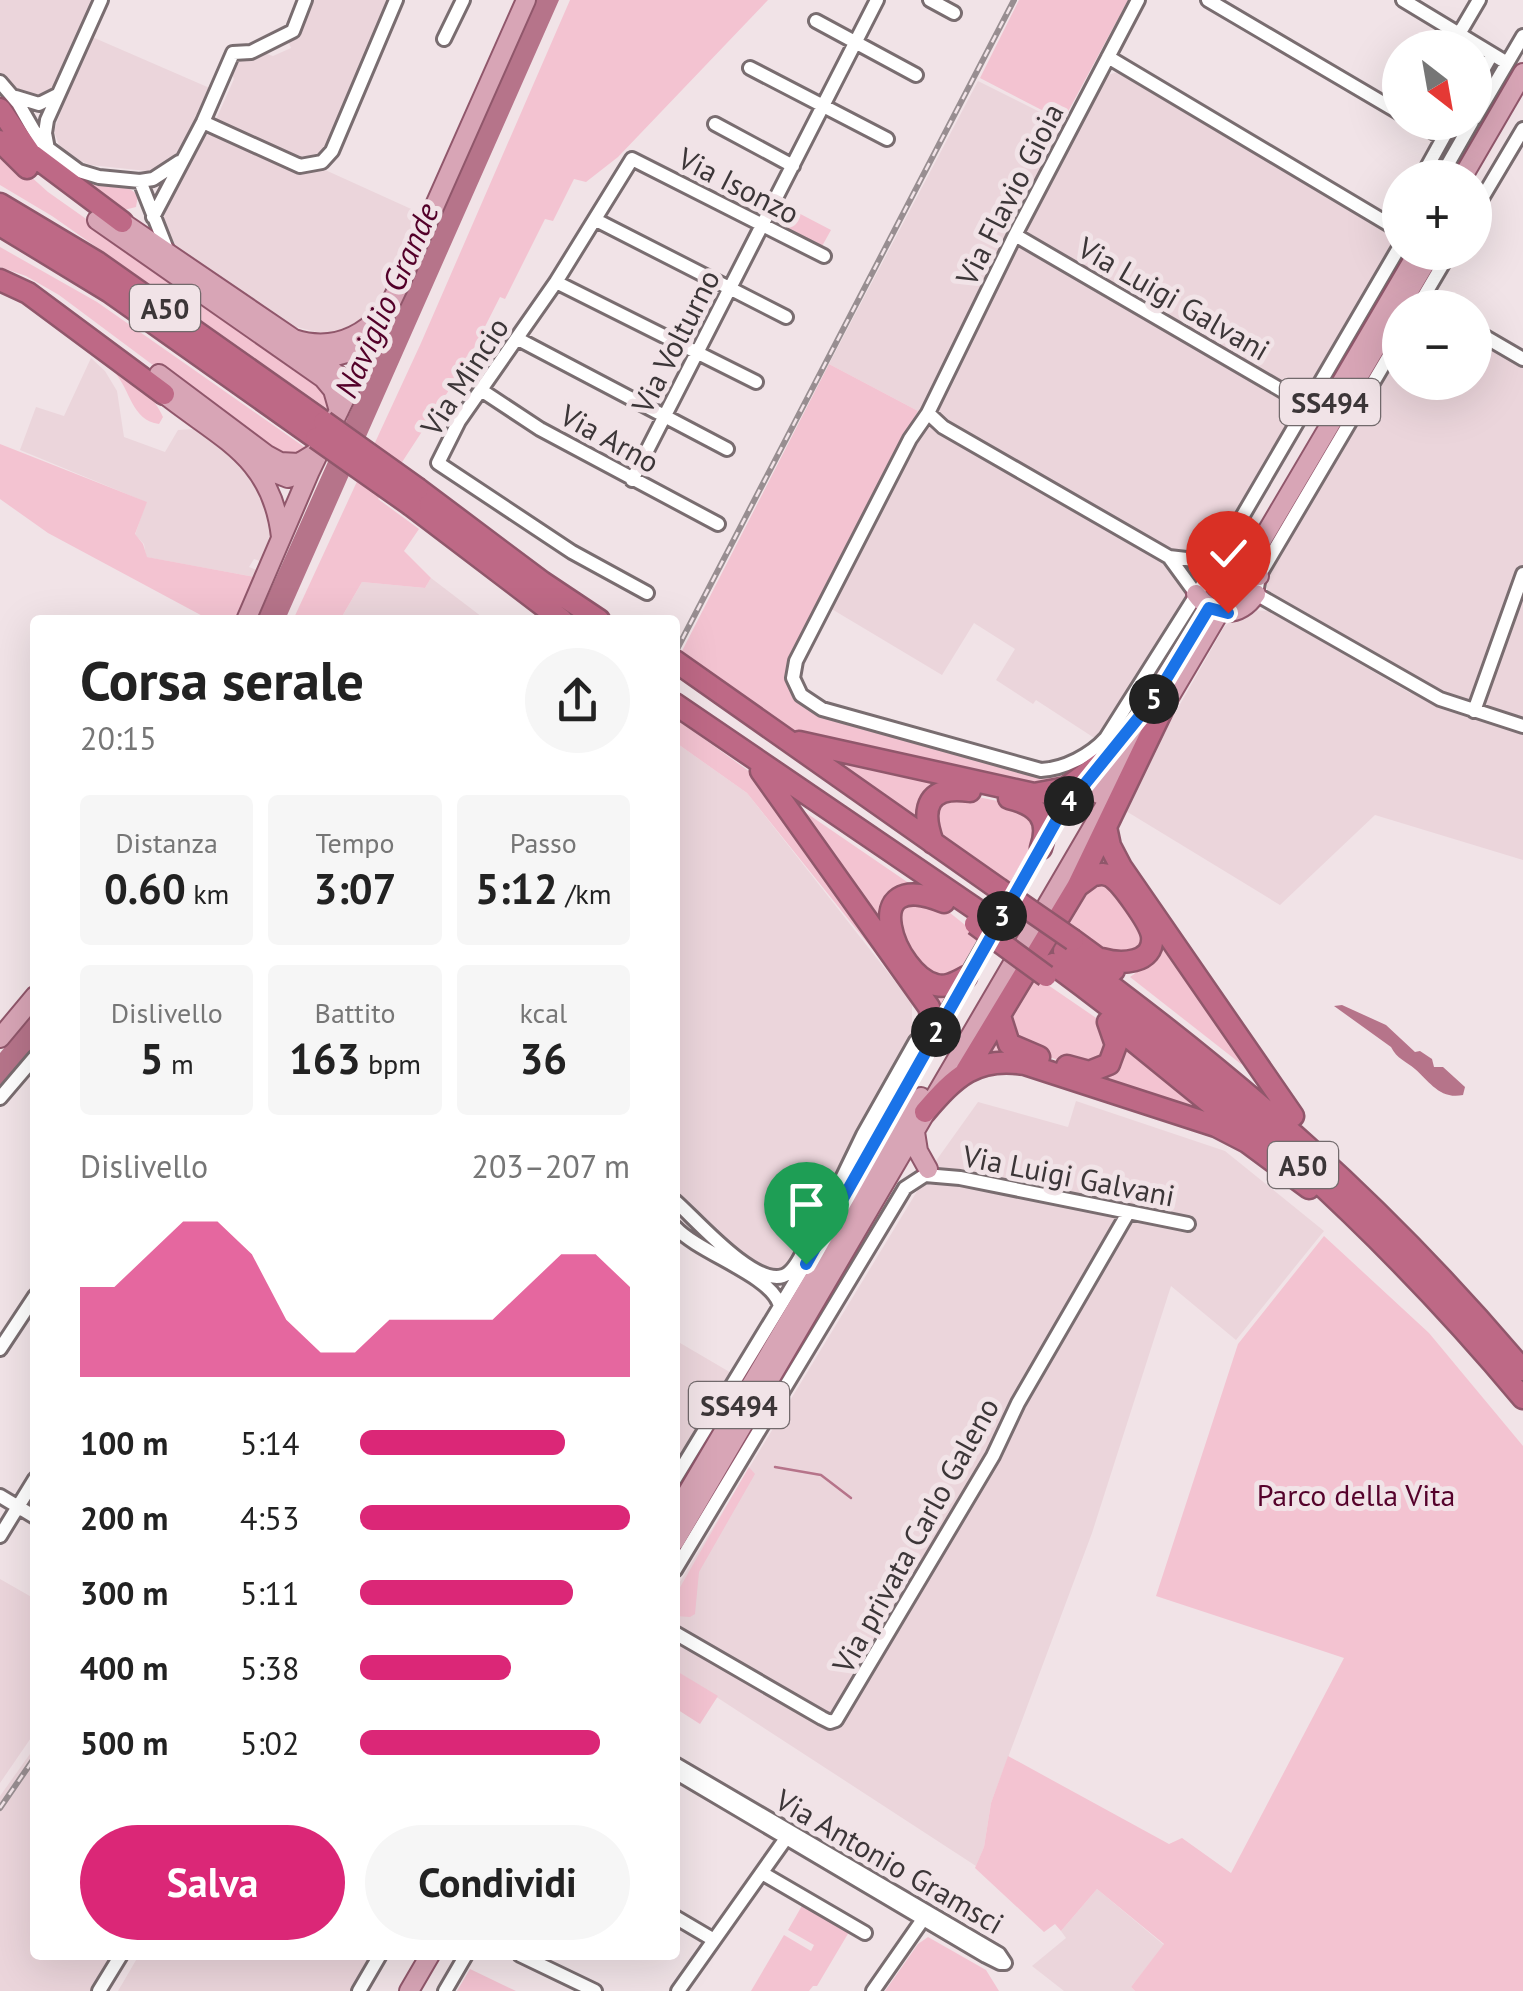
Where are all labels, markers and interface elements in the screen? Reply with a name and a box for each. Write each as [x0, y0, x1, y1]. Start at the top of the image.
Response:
north arrow [1382, 30, 1492, 140]
map controls [1382, 30, 1492, 400]
street label: Via Flavio Gioia [946, 96, 1072, 292]
street label: Via Isonzo [671, 137, 806, 232]
button: + [1382, 160, 1492, 270]
water label: Naviglio Grande [324, 196, 448, 404]
street label: Via Luigi Galvani [1070, 227, 1277, 369]
street label: Via Volturno [622, 263, 728, 420]
road number: A50 [130, 285, 200, 331]
button: − [1382, 290, 1492, 400]
street label: Via Mincio [411, 309, 517, 444]
road number: SS494 [1280, 379, 1380, 425]
street label: Via Arno [553, 394, 666, 481]
pin [1186, 511, 1271, 614]
icon: check [1201, 526, 1256, 581]
text: Corsa serale [80, 644, 364, 715]
button: share [525, 648, 630, 753]
pin: 5 [1129, 674, 1179, 724]
text: 5 [1146, 680, 1162, 717]
text: 20:15 [80, 717, 157, 759]
pin: 4 [1044, 776, 1094, 826]
text: 4 [1061, 782, 1077, 819]
text: Distanza [115, 824, 218, 861]
text: Tempo [315, 824, 395, 861]
text: Passo [510, 824, 577, 861]
text: 0.60 [104, 861, 186, 916]
text: 3:07 [314, 861, 396, 916]
text: 5:12 [475, 861, 558, 916]
text: km [186, 875, 229, 912]
text: /km [558, 875, 611, 912]
pin: 3 [977, 891, 1027, 941]
text: 3 [994, 897, 1010, 934]
text: Dislivello [111, 994, 223, 1031]
text: Battito [315, 994, 395, 1031]
text: kcal [519, 994, 567, 1031]
pin: 2 [911, 1007, 961, 1057]
text: 2 [928, 1013, 944, 1050]
text: 5 [140, 1031, 163, 1086]
text: 163 [289, 1031, 360, 1086]
text: 36 [520, 1031, 567, 1086]
text: m [163, 1045, 194, 1082]
text: bpm [360, 1045, 421, 1082]
street label: Via Luigi Galvani [959, 1135, 1178, 1215]
road number: A50 [1268, 1142, 1338, 1188]
text: Dislivello [80, 1145, 208, 1187]
text: 203–207 m [471, 1145, 630, 1187]
pin [764, 1162, 849, 1265]
icon: arrive [779, 1177, 834, 1232]
road number: SS494 [689, 1382, 789, 1428]
street label: Via privata Carlo Galeno [823, 1390, 1007, 1681]
text: 100 m [80, 1422, 168, 1464]
text: 5:14 [240, 1422, 299, 1464]
park label: Parco della Vita [1257, 1475, 1455, 1514]
text: 200 m [80, 1497, 168, 1539]
text: 4:53 [240, 1497, 299, 1539]
text: 300 m [80, 1572, 168, 1614]
text: 5:11 [240, 1572, 299, 1614]
text: 400 m [80, 1647, 168, 1689]
text: 5:38 [240, 1647, 299, 1689]
text: 500 m [80, 1722, 168, 1764]
text: 5:02 [240, 1722, 299, 1764]
street label: Via Antonio Gramsci [768, 1779, 1011, 1942]
button: Salva [80, 1825, 345, 1940]
button: Condividi [365, 1825, 630, 1940]

